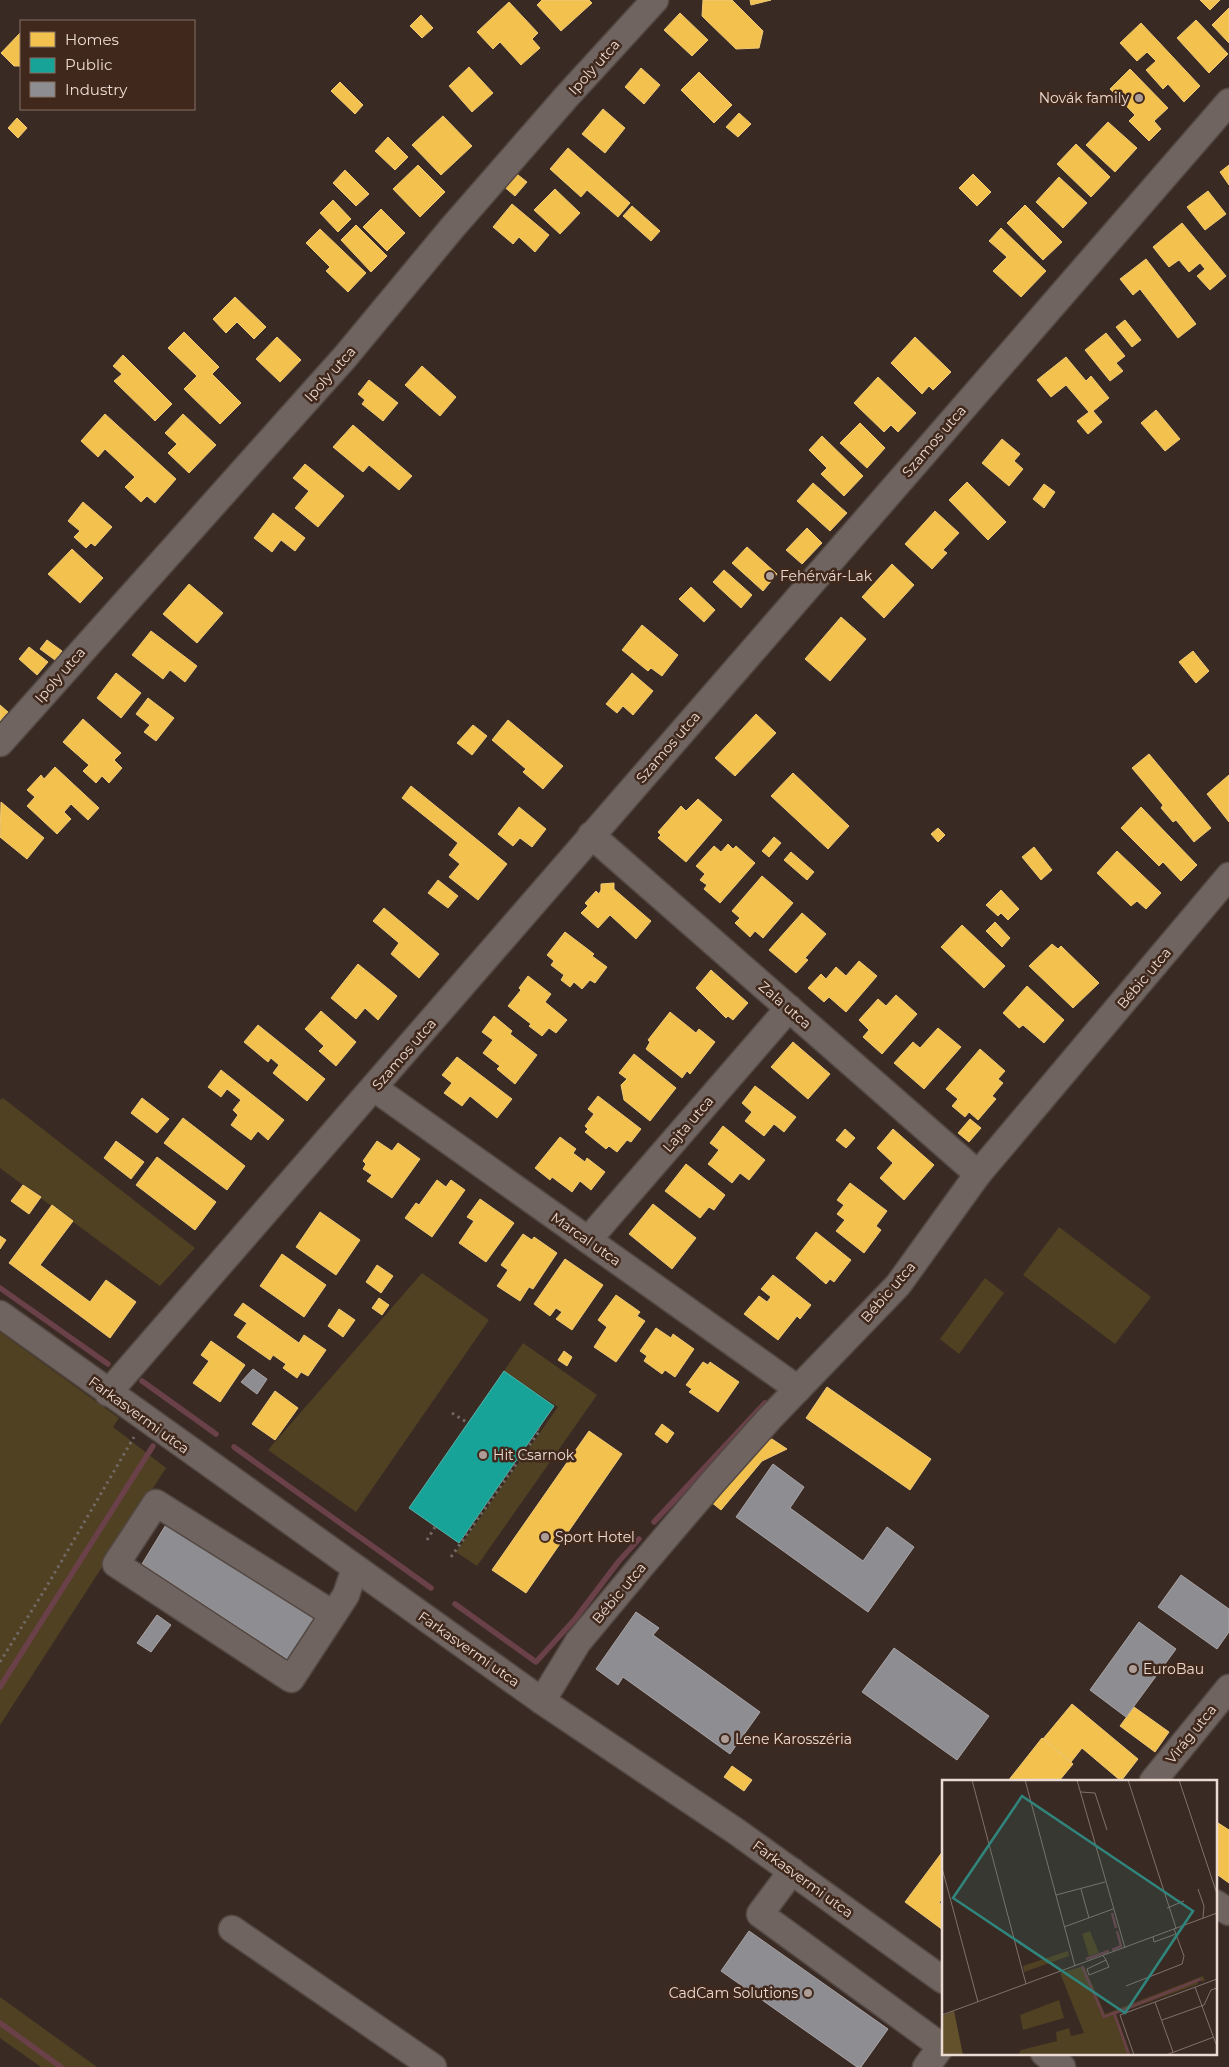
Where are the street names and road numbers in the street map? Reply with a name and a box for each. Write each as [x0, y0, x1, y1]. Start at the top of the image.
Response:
street label: Ipoly utca [564, 36, 624, 98]
street label: Ipoly utca [300, 343, 360, 405]
street label: Szamos utca [898, 401, 970, 481]
street label: Ipoly utca [31, 643, 89, 707]
street label: Szamos utca [632, 707, 704, 787]
street label: Bébic utca [1113, 944, 1175, 1012]
street label: Zala utca [755, 977, 815, 1033]
street label: Szamos utca [368, 1014, 440, 1094]
street label: Lajta utca [659, 1092, 717, 1156]
street label: Marcal utca [547, 1208, 625, 1270]
street label: Bébic utca [857, 1258, 919, 1326]
street label: Farkasvermi utca [85, 1372, 193, 1458]
street label: Bébic utca [588, 1559, 650, 1627]
street label: Farkasvermi utca [415, 1607, 523, 1691]
street label: Virág utca [1162, 1701, 1220, 1767]
street label: Farkasvermi utca [749, 1836, 857, 1922]

